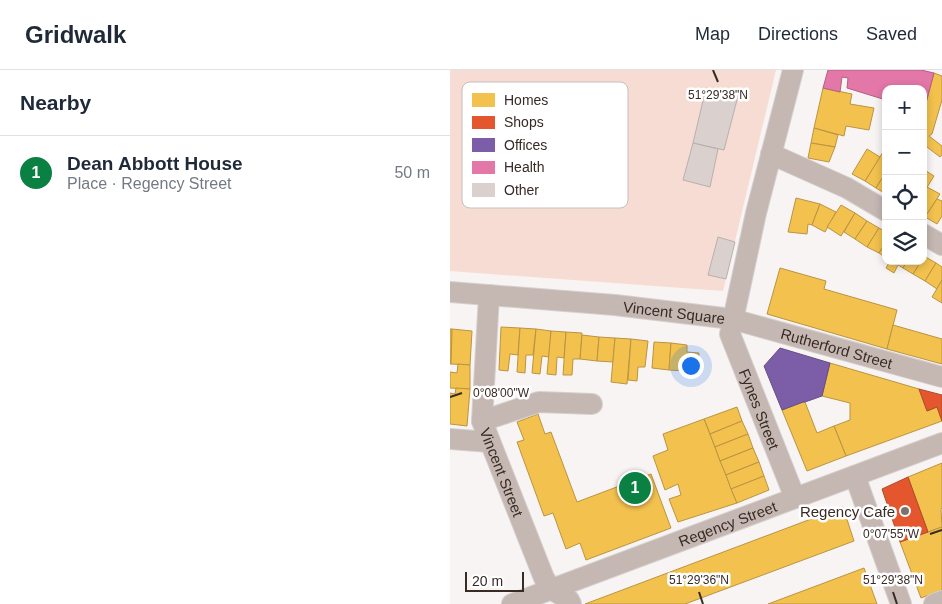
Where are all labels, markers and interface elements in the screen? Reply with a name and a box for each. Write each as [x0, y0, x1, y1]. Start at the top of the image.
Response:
text: Gridwalk [25, 21, 126, 48]
text: Map [695, 24, 730, 44]
text: Directions [758, 24, 838, 44]
text: Saved [866, 24, 917, 44]
legend [462, 82, 628, 208]
map controls [882, 85, 927, 265]
button: + [882, 85, 927, 130]
text: 51°29'38"N [688, 88, 748, 102]
text: Nearby [20, 91, 91, 114]
text: Homes [504, 92, 548, 108]
text: Shops [504, 114, 544, 130]
button: − [882, 130, 927, 175]
text: Offices [504, 137, 547, 153]
text: Dean Abbott House [67, 153, 243, 174]
text: Health [504, 159, 544, 175]
text: 1 [32, 164, 40, 181]
text: 50 m [394, 164, 430, 181]
text: Place · Regency Street [67, 175, 232, 192]
button: locate [882, 175, 927, 220]
text: Other [504, 182, 539, 198]
button: layers [882, 220, 927, 265]
street label: Vincent Square [622, 298, 726, 327]
street label: Rutherford Street [779, 324, 895, 372]
your location [678, 353, 704, 379]
street label: Fynes Street [736, 366, 784, 452]
text: 0°08'00"W [473, 386, 530, 400]
street label: Vincent Street [477, 425, 528, 520]
pin: 1 [619, 469, 651, 507]
street label: Regency Street [676, 497, 780, 549]
place label: Regency Cafe [800, 503, 895, 520]
marker: Regency Cafe [899, 505, 911, 517]
text: 0°07'55"W [863, 527, 920, 541]
scale bar [465, 569, 524, 592]
text: 20 m [472, 573, 503, 589]
text: 51°29'36"N [669, 573, 729, 587]
text: 51°29'38"N [863, 573, 923, 587]

